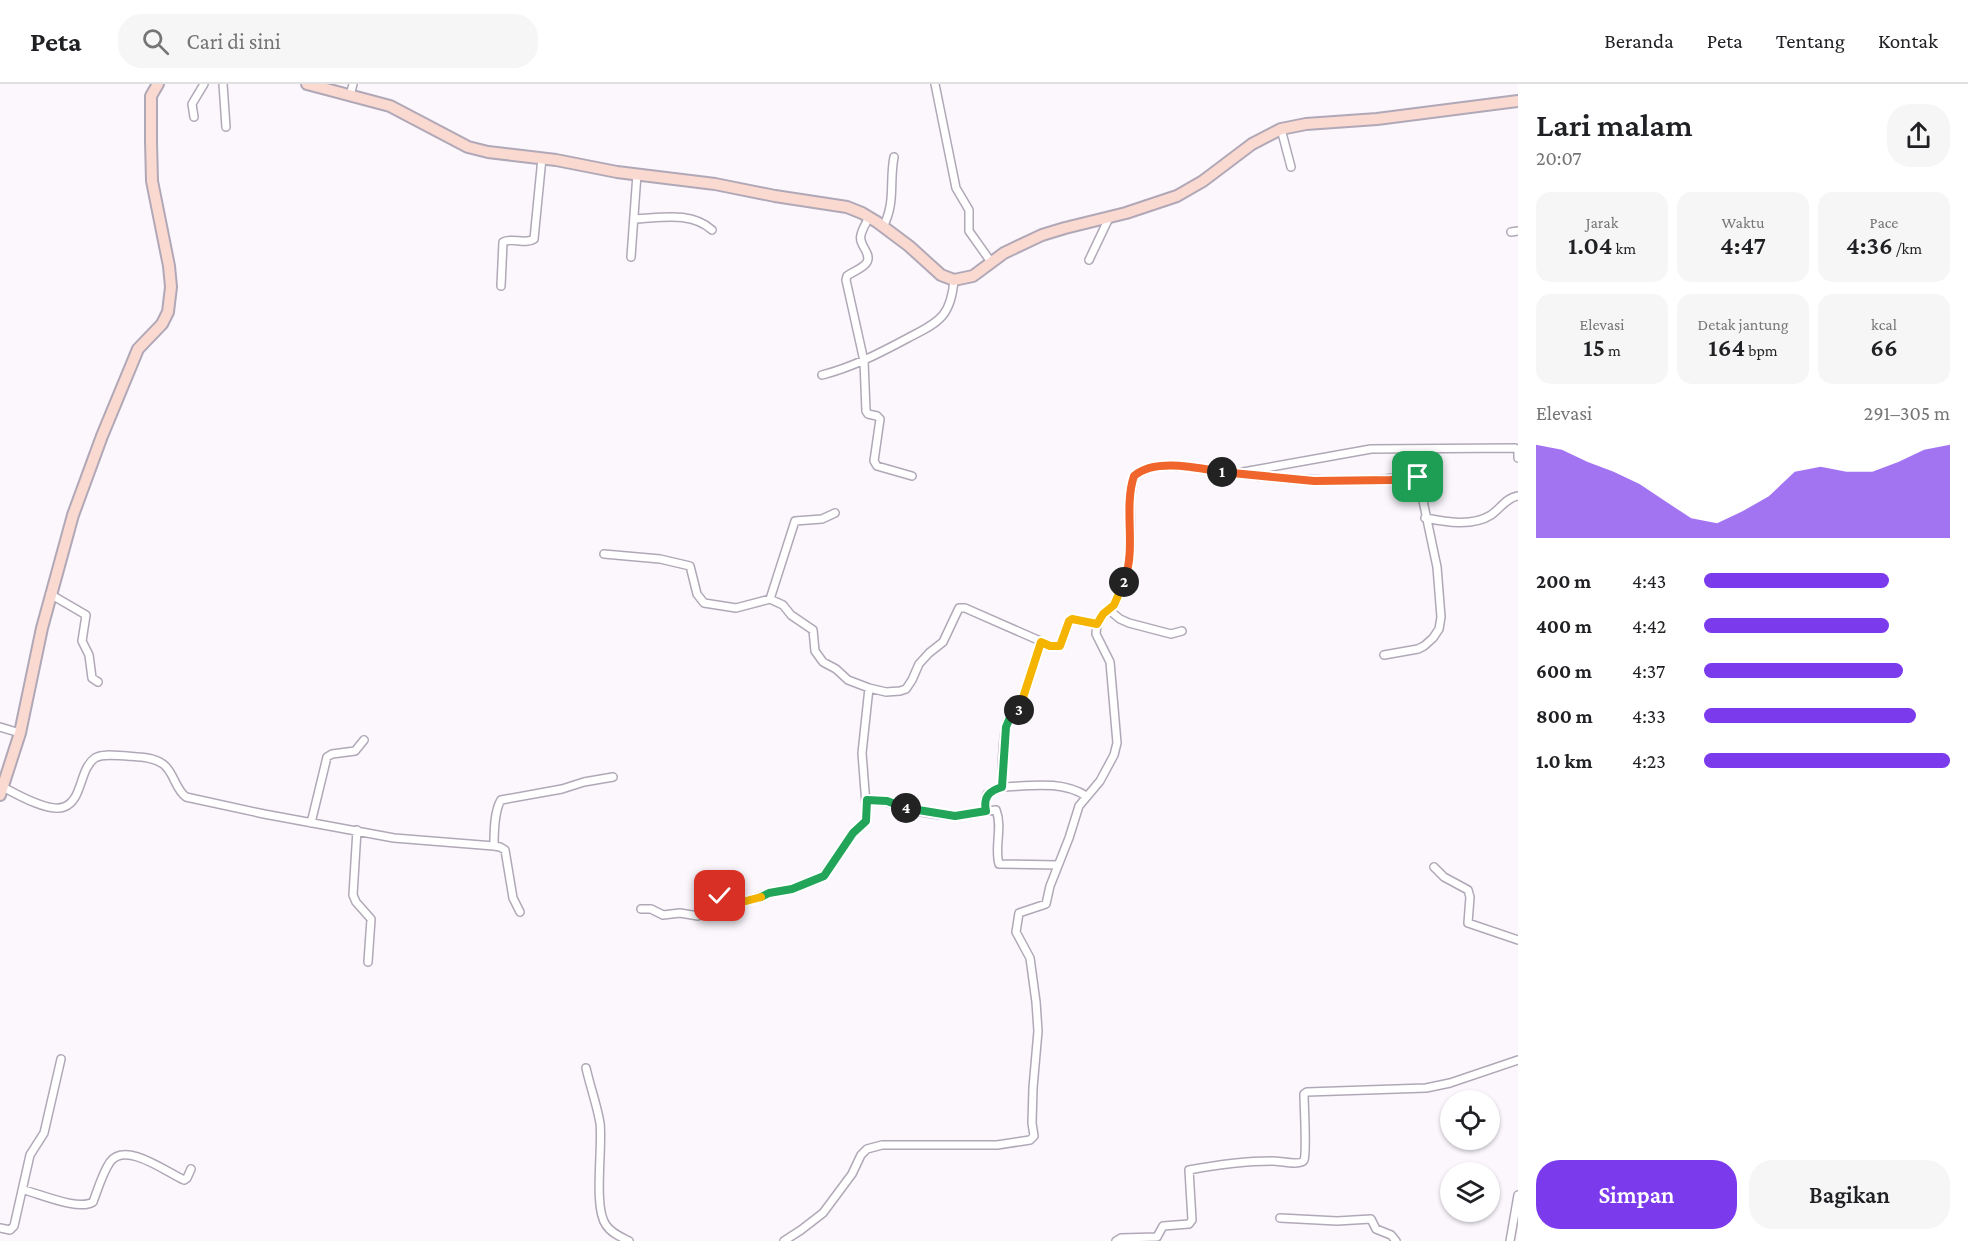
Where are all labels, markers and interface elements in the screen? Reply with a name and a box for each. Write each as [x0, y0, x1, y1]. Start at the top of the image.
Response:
search box [118, 14, 538, 68]
icon: search [139, 25, 172, 58]
text: Peta [30, 26, 82, 57]
text: Cari di sini [187, 29, 281, 54]
text: Beranda [1604, 29, 1674, 53]
text: Peta [1707, 29, 1743, 53]
text: Tentang [1776, 29, 1845, 53]
text: Kontak [1878, 29, 1938, 53]
button: share [1887, 104, 1950, 167]
text: Lari malam [1536, 106, 1693, 143]
text: 20:07 [1536, 147, 1581, 169]
text: Jarak [1586, 214, 1618, 231]
text: Waktu [1722, 214, 1764, 231]
text: Pace [1870, 214, 1898, 231]
text: 1.04 [1568, 231, 1613, 260]
text: 4:47 [1720, 231, 1766, 260]
text: 4:36 [1846, 231, 1893, 260]
text: km [1613, 240, 1636, 257]
text: /km [1893, 240, 1922, 257]
text: Elevasi [1579, 316, 1625, 333]
text: Detak jantung [1697, 316, 1789, 333]
text: kcal [1871, 316, 1897, 333]
text: 15 [1583, 333, 1605, 362]
text: 164 [1708, 333, 1745, 362]
text: 66 [1870, 333, 1898, 362]
text: m [1605, 342, 1621, 359]
text: bpm [1745, 342, 1778, 359]
text: Elevasi [1536, 402, 1592, 424]
text: 291–305 m [1864, 402, 1950, 424]
pin [1392, 451, 1443, 502]
pin: 1 [1207, 457, 1237, 487]
icon: arrive [1401, 460, 1434, 493]
text: 1 [1219, 463, 1225, 480]
pin: 2 [1109, 567, 1139, 597]
text: 200 m [1536, 570, 1591, 592]
text: 4:43 [1632, 570, 1666, 592]
text: 2 [1120, 573, 1128, 590]
text: 400 m [1536, 615, 1592, 637]
text: 4:42 [1632, 615, 1666, 637]
text: 600 m [1536, 660, 1592, 682]
text: 4:37 [1632, 660, 1665, 682]
pin: 3 [1004, 695, 1034, 725]
text: 3 [1015, 701, 1023, 718]
text: 800 m [1536, 705, 1593, 727]
text: 4:33 [1632, 705, 1666, 727]
text: 1.0 km [1536, 750, 1592, 772]
text: 4:23 [1632, 750, 1666, 772]
pin: 4 [891, 793, 921, 823]
text: 4 [902, 799, 910, 816]
pin [694, 870, 745, 921]
icon: check [703, 879, 736, 912]
map controls [1440, 1090, 1500, 1222]
button: locate [1440, 1090, 1500, 1150]
button: Simpan [1536, 1160, 1737, 1229]
button: Bagikan [1749, 1160, 1950, 1229]
button: layers [1440, 1162, 1500, 1222]

